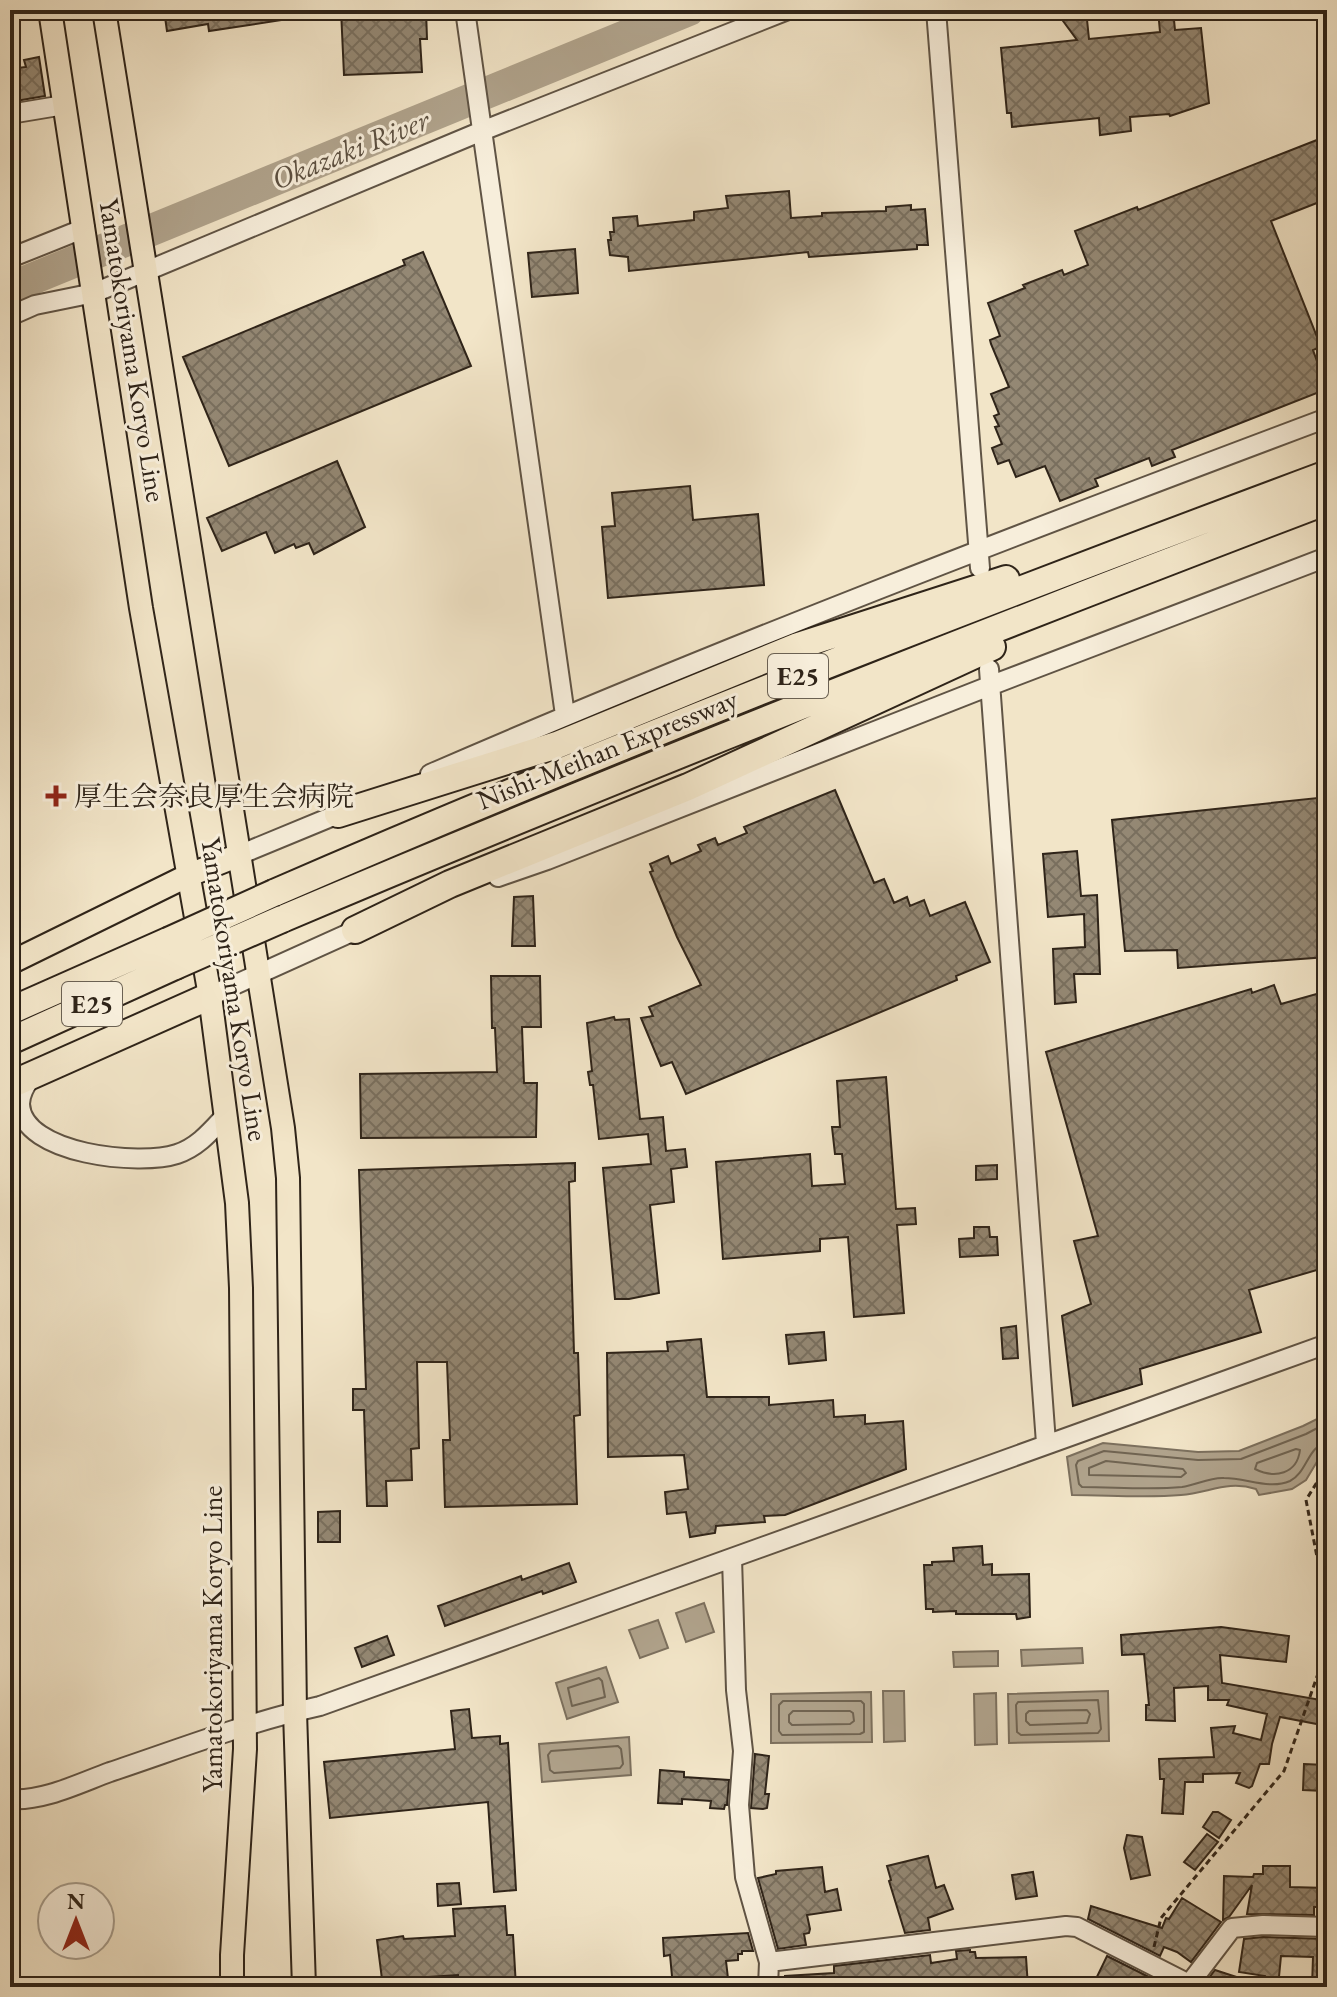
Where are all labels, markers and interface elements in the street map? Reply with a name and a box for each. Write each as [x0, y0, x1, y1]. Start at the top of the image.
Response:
water label: Okazaki River [265, 99, 436, 198]
street label: Yamatokoriyama Koryo Line [91, 196, 175, 504]
road number: E25 [768, 654, 828, 698]
street label: Nishi-Meihan Expressway [471, 680, 743, 818]
place label: 厚生会奈良厚生会病院 [74, 778, 354, 814]
marker: 厚生会奈良厚生会病院 [45, 785, 67, 807]
street label: Yamatokoriyama Koryo Line [193, 835, 277, 1143]
road number: E25 [62, 982, 122, 1026]
street label: Yamatokoriyama Koryo Line [194, 1486, 230, 1792]
north arrow [36, 1881, 116, 1961]
text: N [67, 1887, 85, 1916]

